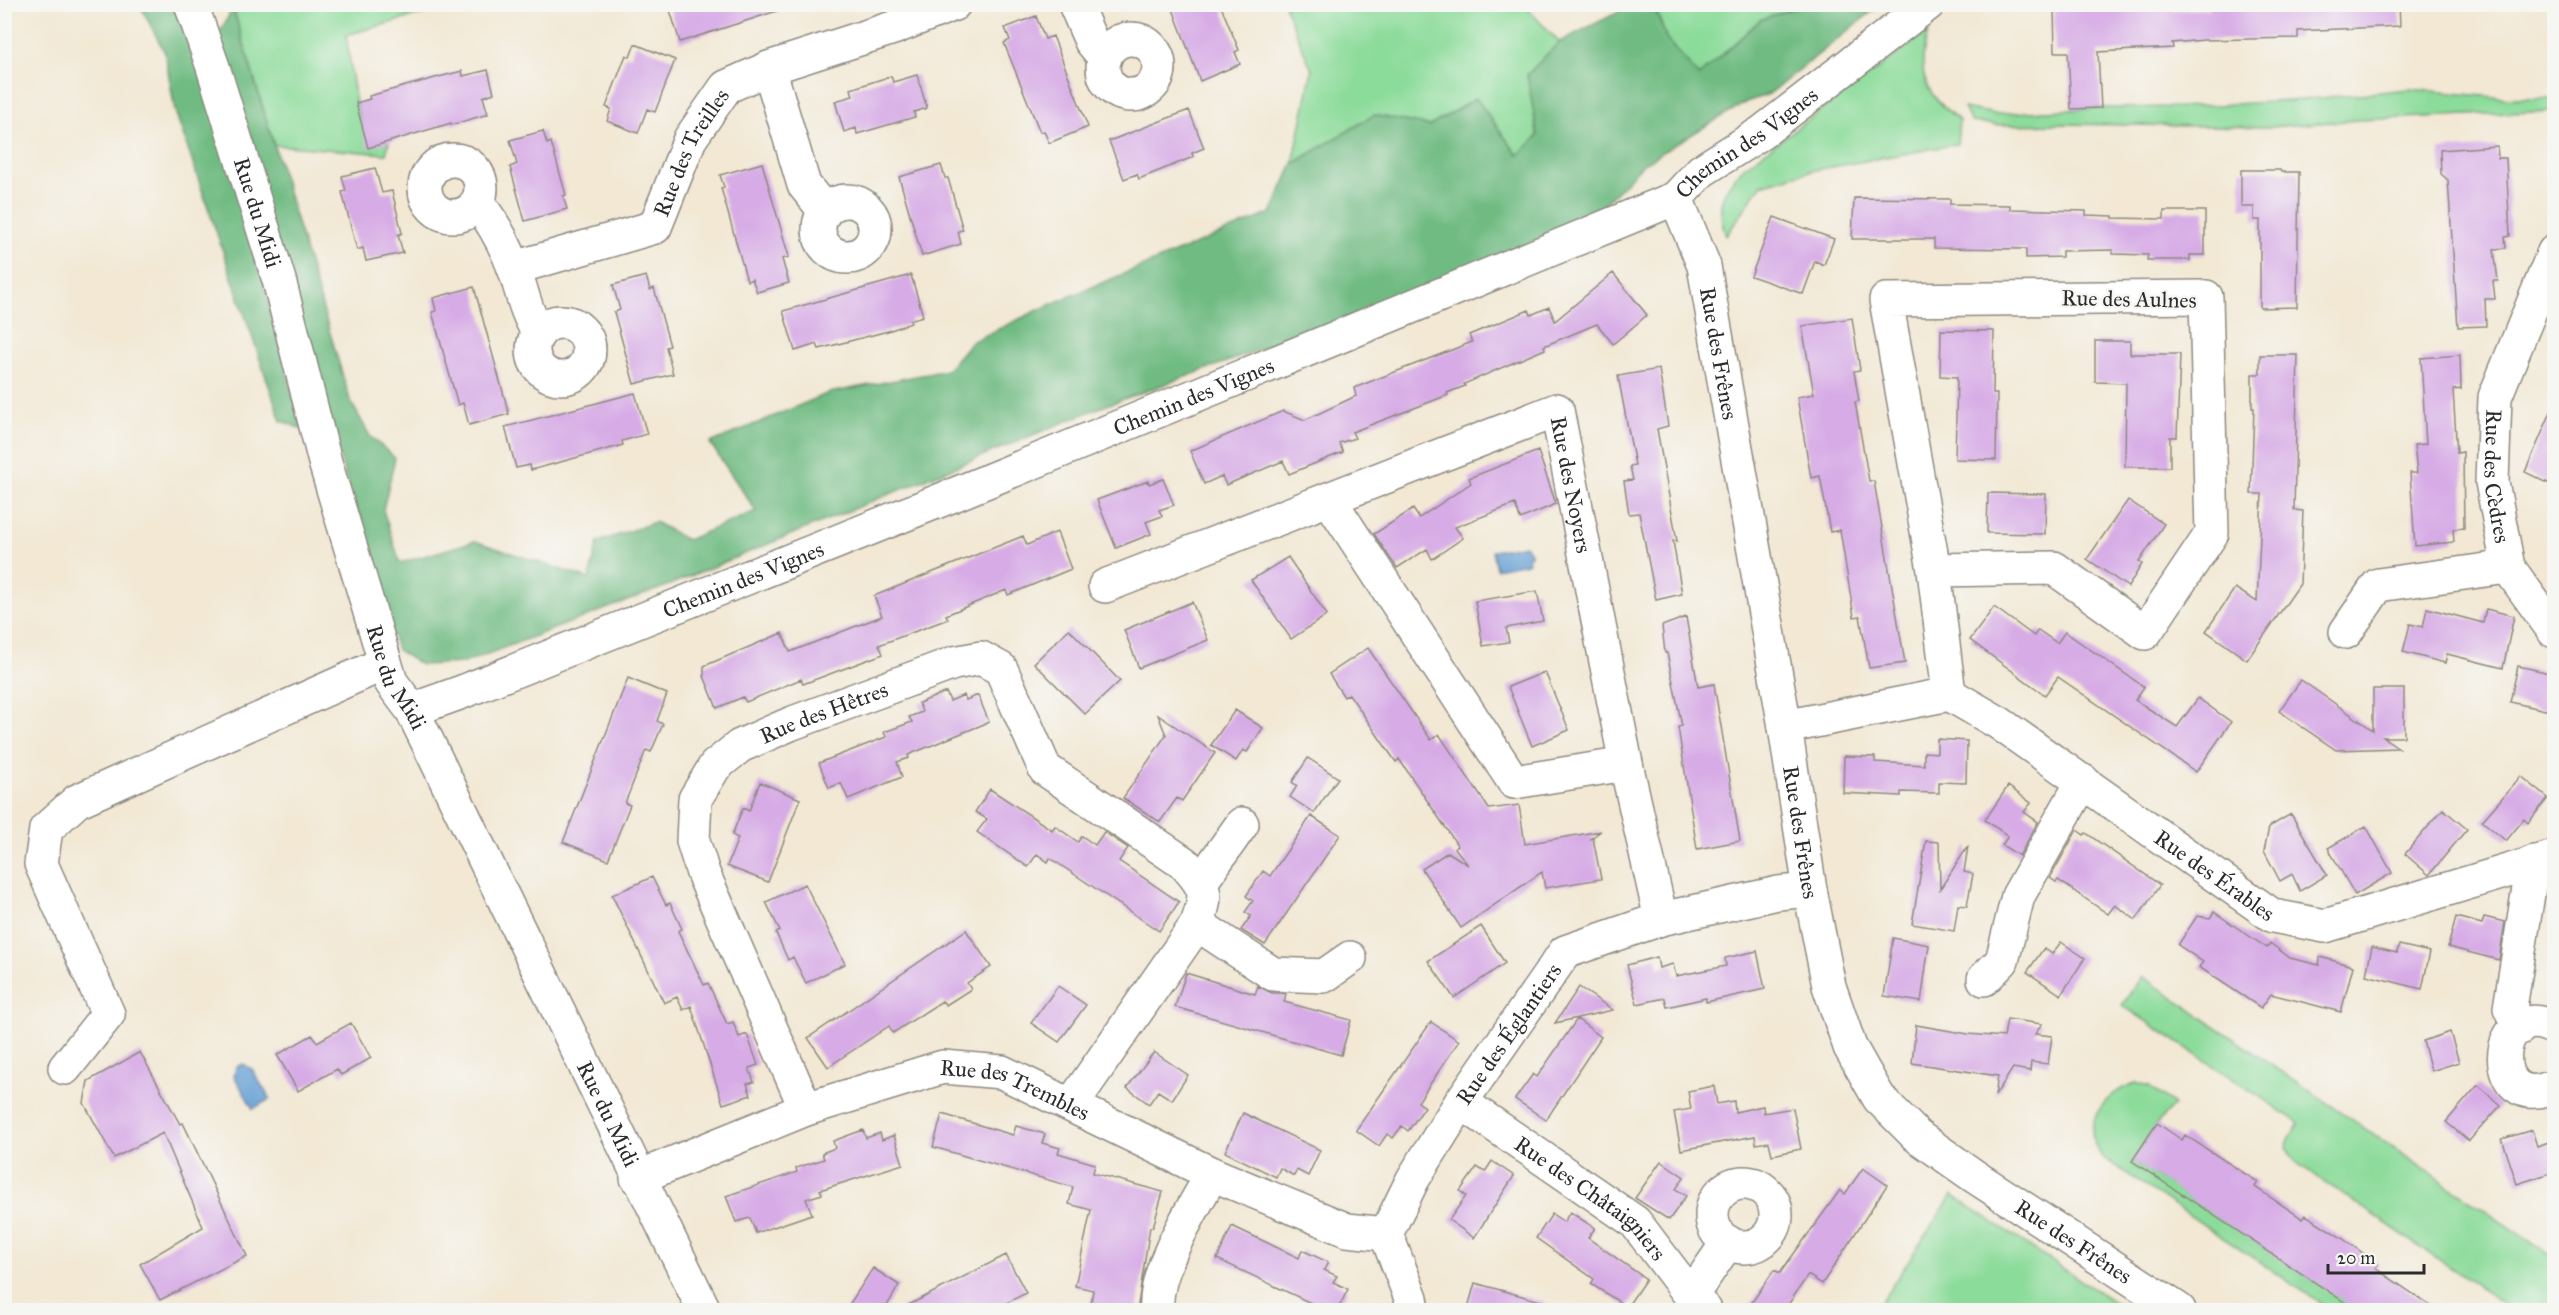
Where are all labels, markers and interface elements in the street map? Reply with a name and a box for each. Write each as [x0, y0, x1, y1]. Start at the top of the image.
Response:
street label: Chemin des Vignes [1669, 81, 1823, 204]
street label: Rue des Treilles [647, 83, 735, 220]
street label: Rue du Midi [228, 154, 288, 271]
street label: Rue des Aulnes [2061, 284, 2197, 314]
street label: Rue des Frênes [1694, 285, 1744, 422]
street label: Chemin des Vignes [1109, 351, 1278, 441]
street label: Rue des Cèdres [2478, 409, 2517, 545]
street label: Rue des Noyers [1545, 414, 1598, 555]
street label: Chemin des Vignes [659, 535, 828, 624]
street label: Rue du Midi [361, 621, 433, 734]
street label: Rue des Hêtres [755, 675, 891, 749]
street label: Rue des Frênes [1778, 764, 1825, 901]
street label: Rue des Érables [2149, 823, 2280, 927]
street label: Rue des Églantiers [1450, 958, 1567, 1110]
street label: Rue des Trembles [939, 1053, 1094, 1126]
street label: Rue du Midi [571, 1056, 646, 1171]
street label: Rue des Châtaigniers [1510, 1130, 1672, 1265]
street label: Rue des Frênes [2010, 1193, 2137, 1289]
scale bar [2328, 1237, 2424, 1275]
text: 20 m [2337, 1247, 2375, 1269]

